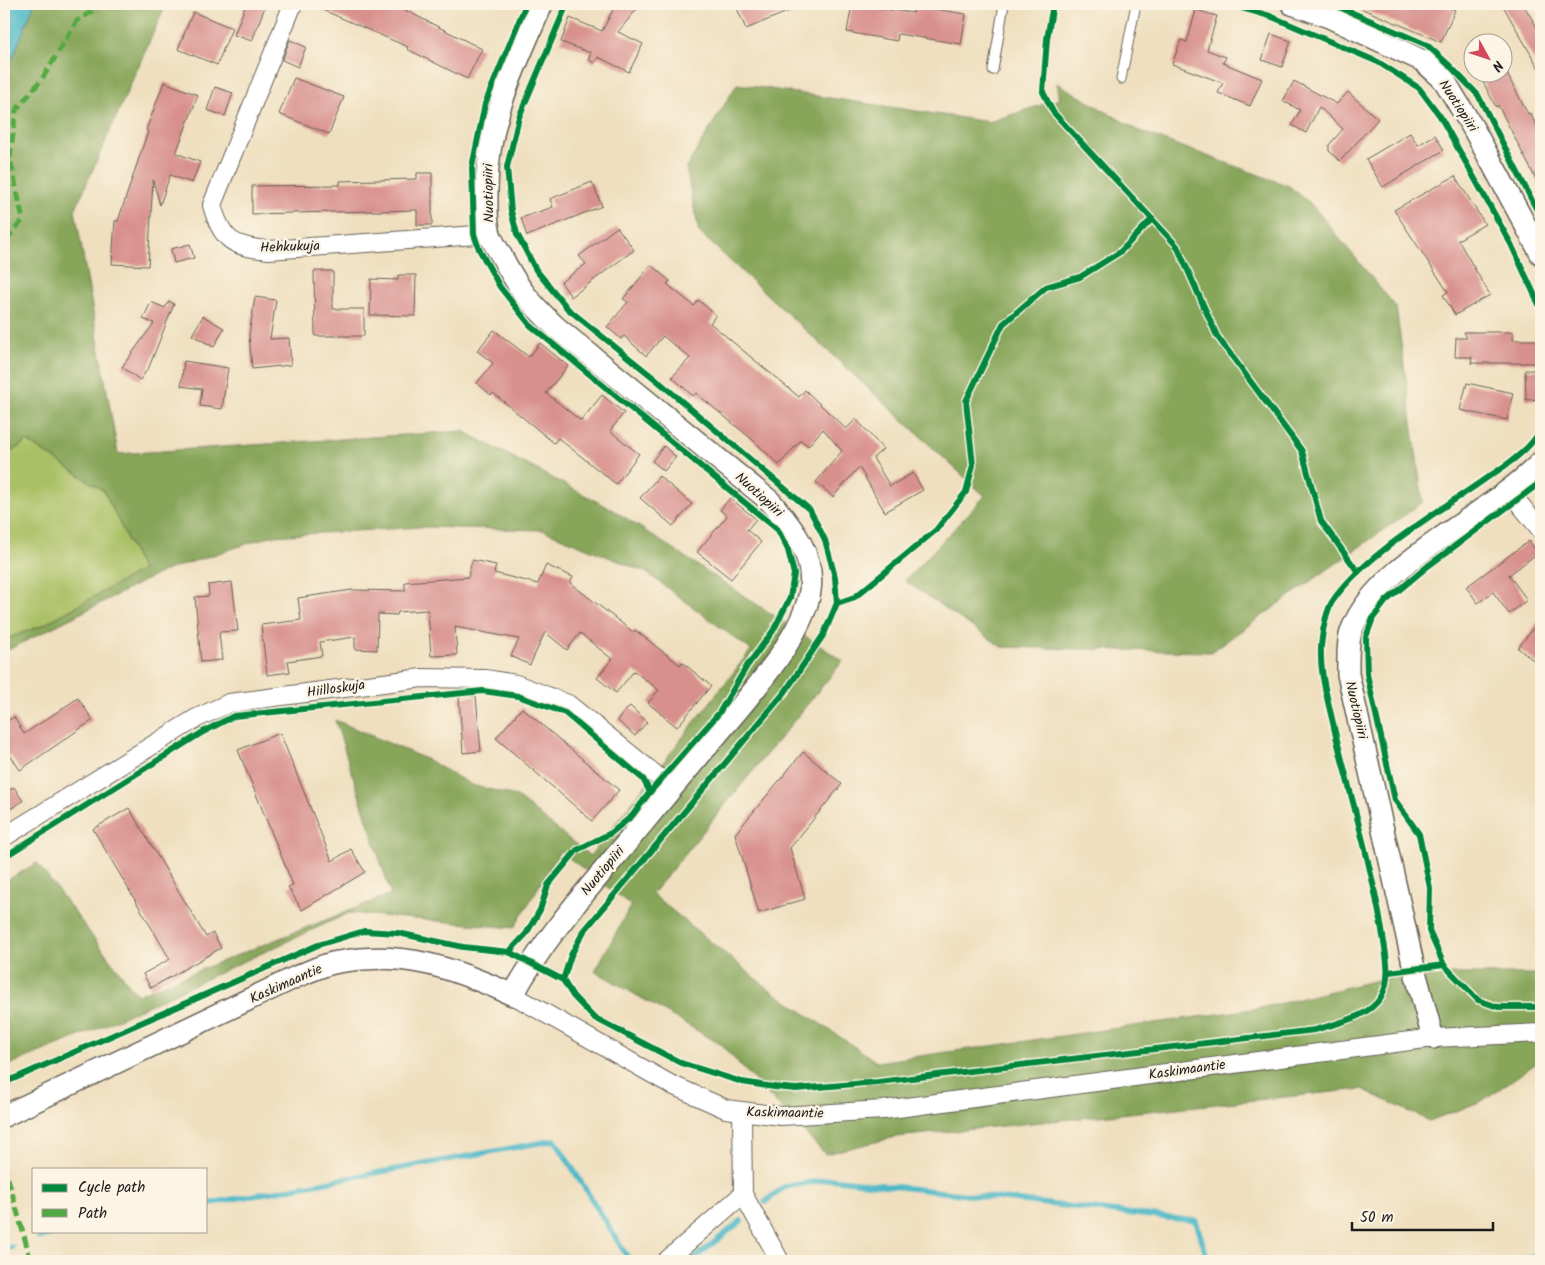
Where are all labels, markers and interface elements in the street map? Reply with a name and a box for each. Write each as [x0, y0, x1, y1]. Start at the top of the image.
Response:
north arrow [1462, 32, 1512, 82]
text: N [1486, 55, 1508, 76]
street label: Nuotiopiiri [1433, 75, 1484, 137]
street label: Nuotiopiiri [477, 163, 501, 223]
street label: Hehkukuja [260, 235, 320, 259]
street label: Nuotiopiiri [730, 467, 789, 523]
street label: Hiilloskuja [305, 674, 367, 704]
street label: Nuotiopiiri [1339, 679, 1374, 742]
street label: Nuotiopiiri [576, 841, 631, 901]
street label: Kaskimaantie [246, 958, 327, 1010]
street label: Kaskimaantie [1147, 1054, 1228, 1086]
street label: Kaskimaantie [746, 1101, 825, 1125]
legend [32, 1168, 208, 1232]
text: Cycle path [78, 1176, 145, 1200]
scale bar [1352, 1200, 1494, 1232]
text: Path [78, 1202, 107, 1226]
text: 50 m [1360, 1206, 1394, 1230]

